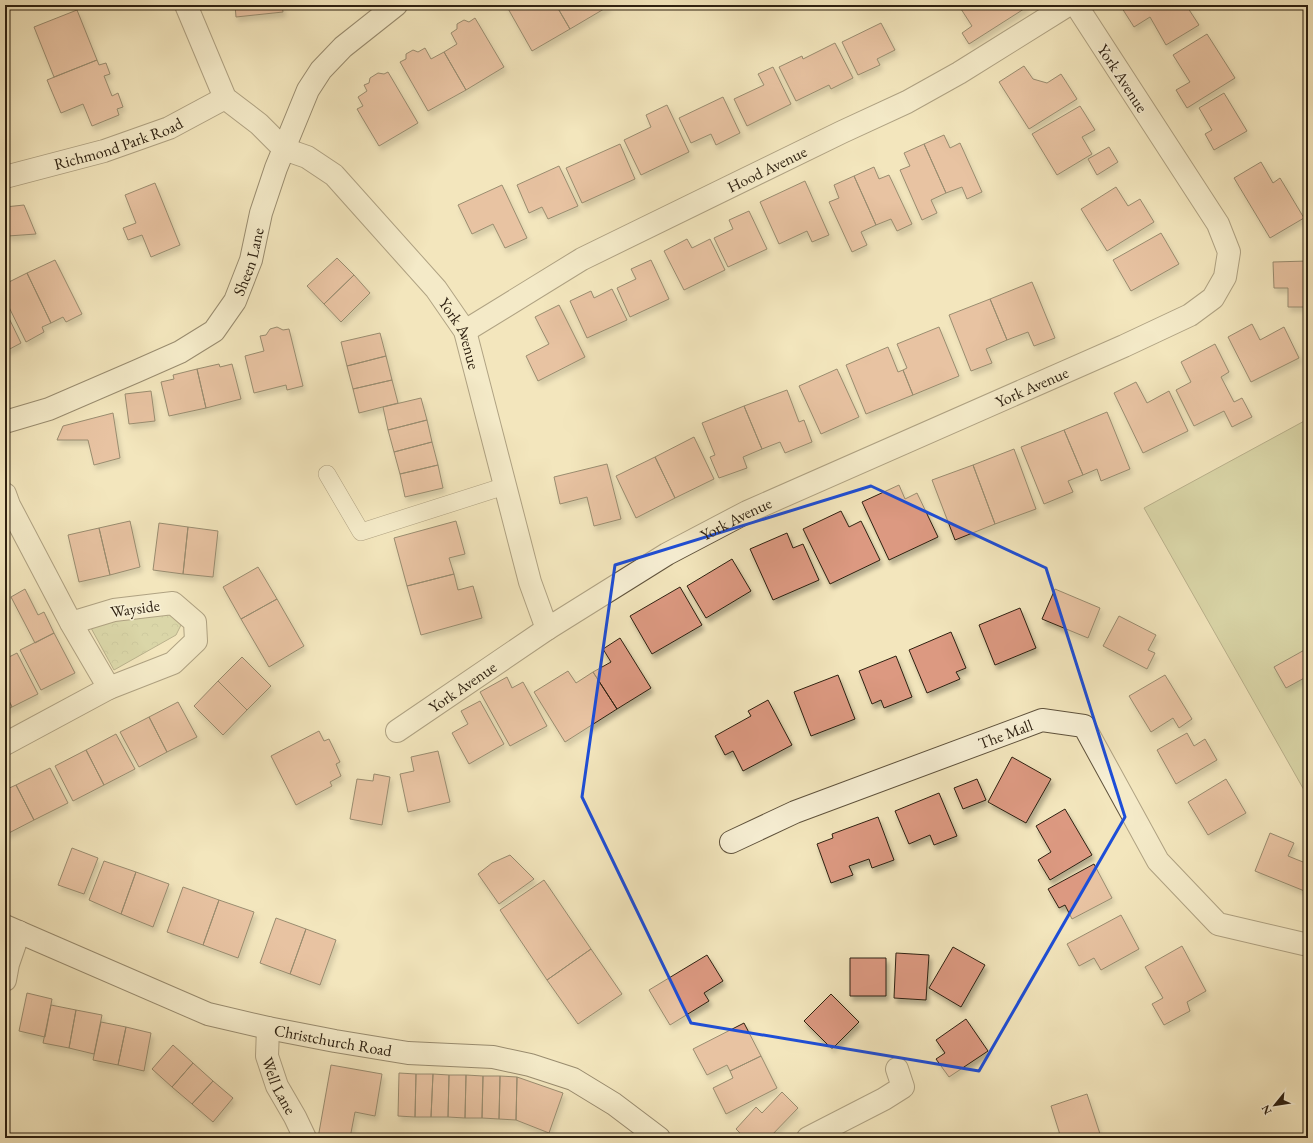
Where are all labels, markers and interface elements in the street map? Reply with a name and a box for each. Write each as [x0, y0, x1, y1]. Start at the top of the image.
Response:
street label: York Avenue [1093, 40, 1153, 117]
street label: Richmond Park Road [52, 112, 187, 175]
street label: Hood Avenue [724, 141, 810, 198]
street label: Sheen Lane [228, 226, 269, 299]
street label: York Avenue [434, 294, 484, 372]
street label: York Avenue [992, 362, 1072, 412]
street label: York Avenue [697, 492, 775, 546]
street label: Wayside [109, 595, 161, 622]
street label: York Avenue [425, 656, 501, 717]
street label: The Mall [975, 714, 1036, 754]
street label: Christchurch Road [272, 1019, 394, 1061]
street label: Well Lane [257, 1054, 301, 1118]
north arrow [1255, 1085, 1295, 1125]
text: N [1258, 1103, 1275, 1117]

